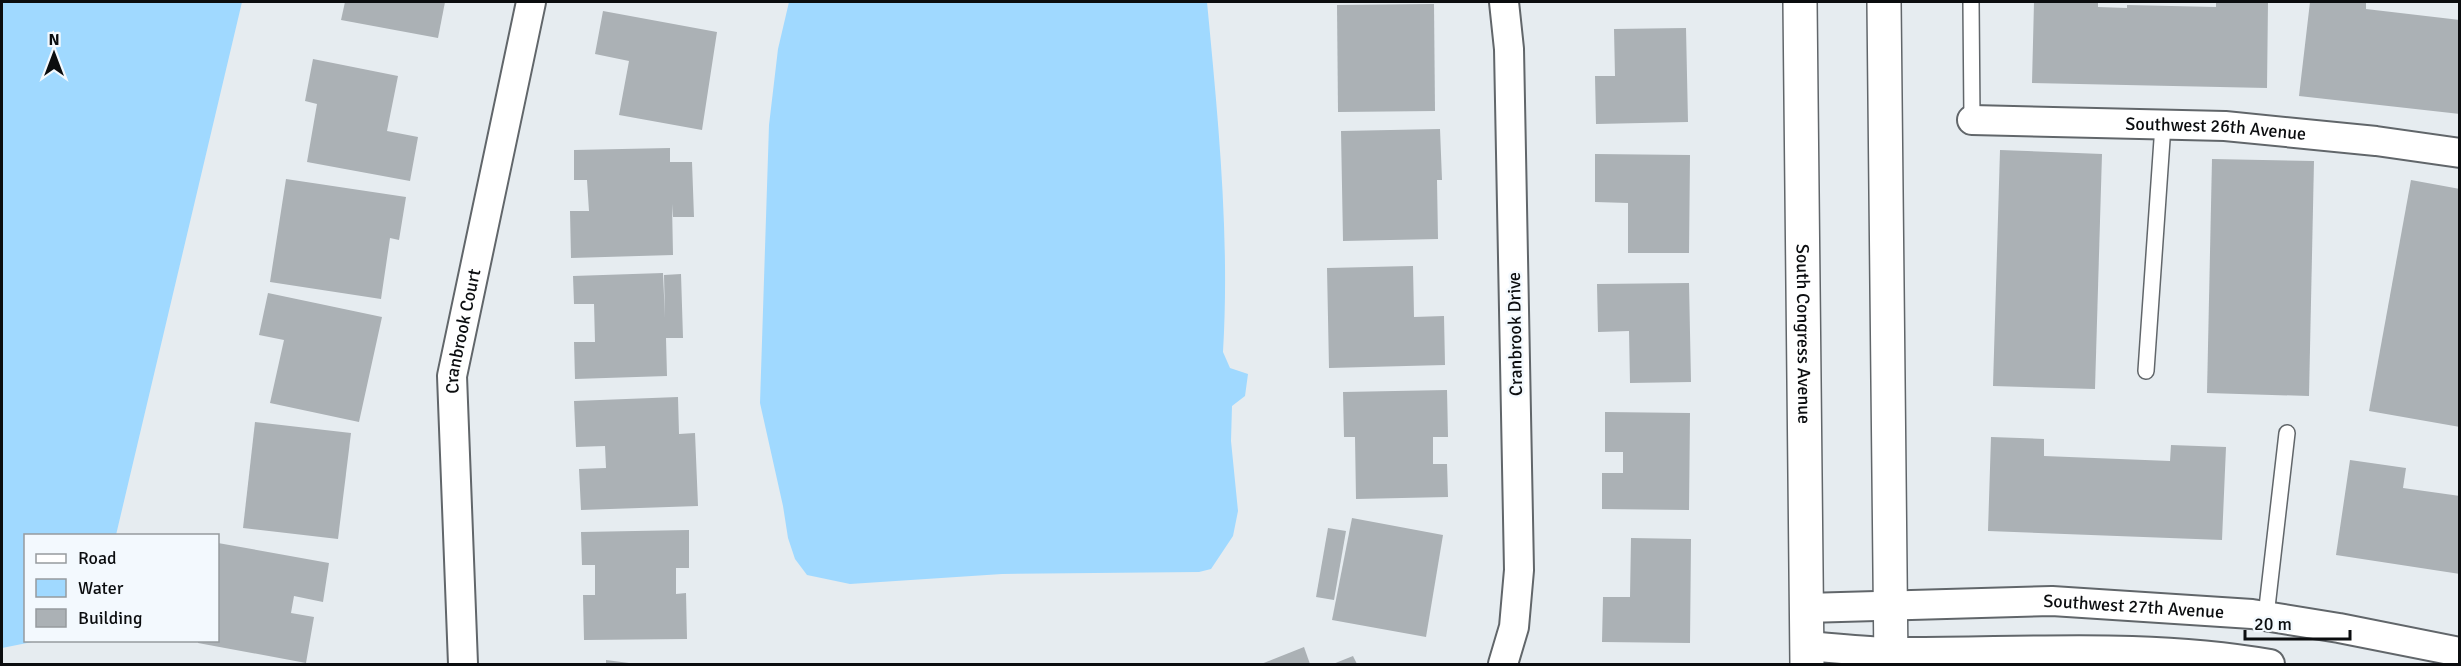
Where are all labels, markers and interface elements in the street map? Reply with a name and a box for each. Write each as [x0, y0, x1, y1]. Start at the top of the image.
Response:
north arrow [24, 24, 84, 84]
text: N [48, 30, 60, 50]
street label: Southwest 26th Avenue [2125, 113, 2307, 145]
street label: South Congress Avenue [1792, 244, 1815, 424]
street label: Cranbrook Court [441, 267, 485, 394]
street label: Cranbrook Drive [1503, 272, 1527, 396]
legend [24, 534, 219, 642]
text: Road [78, 547, 117, 569]
text: Water [78, 577, 124, 599]
street label: Southwest 27th Avenue [2043, 590, 2225, 623]
scale bar [2245, 603, 2350, 641]
text: Building [78, 607, 142, 629]
text: 20 m [2254, 613, 2292, 635]

